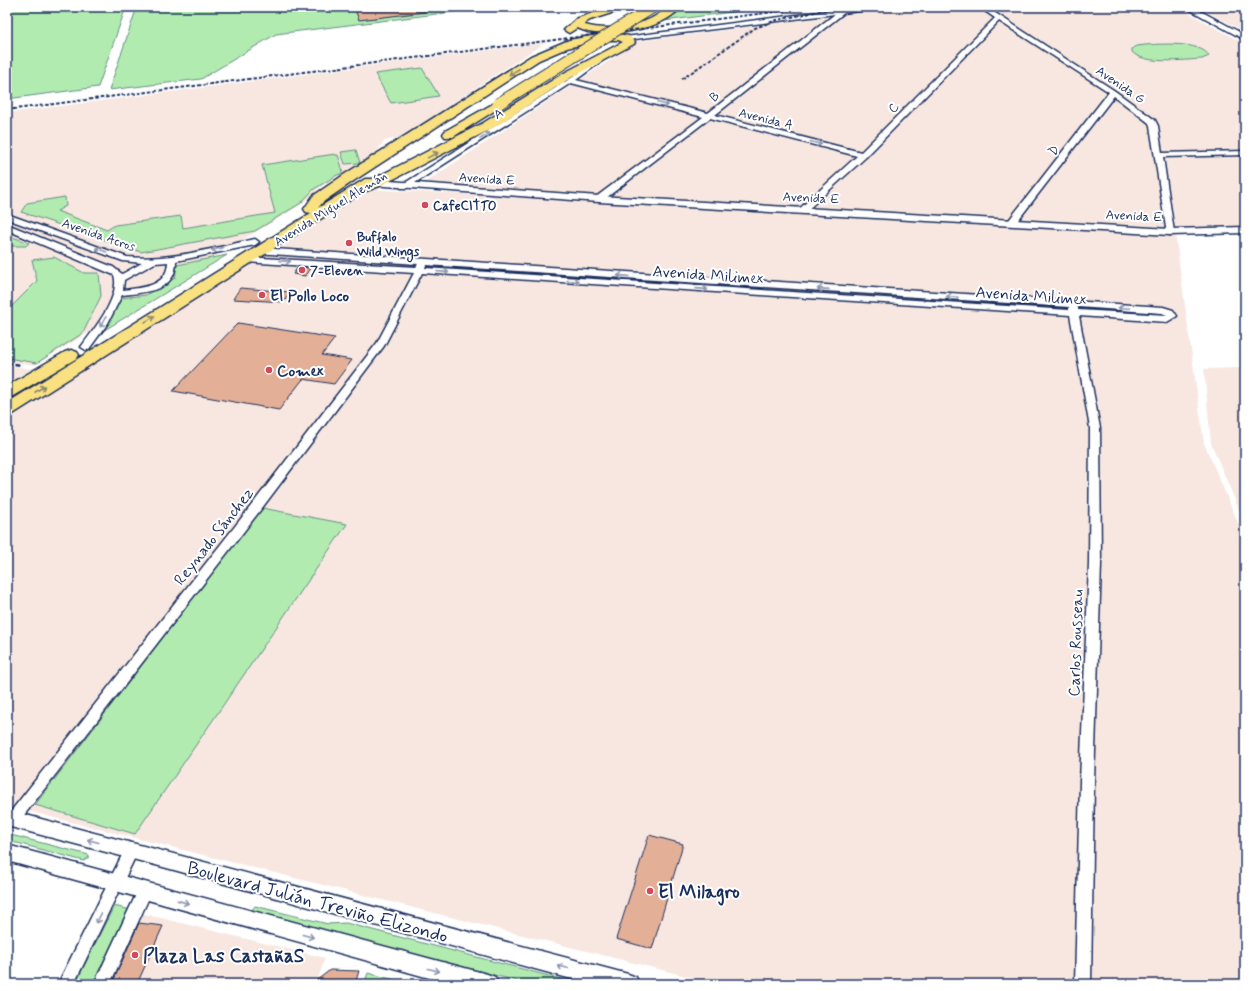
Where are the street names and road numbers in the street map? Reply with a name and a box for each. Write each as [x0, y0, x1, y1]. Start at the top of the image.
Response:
street label: Avenida G [1092, 63, 1148, 108]
street label: B [706, 88, 723, 106]
street label: C [885, 99, 903, 117]
street label: A [491, 105, 507, 124]
street label: Avenida A [737, 105, 795, 134]
street label: D [1045, 142, 1064, 160]
street label: Avenida Miguel Alemán [271, 168, 391, 253]
street label: Avenida E [458, 169, 516, 190]
street label: Avenida E [782, 189, 840, 208]
street label: Avenida E [1105, 207, 1163, 226]
street label: Avenida Acros [59, 215, 138, 256]
street label: Avenida Milimex [652, 261, 764, 290]
street label: Avenida Milimex [975, 282, 1087, 311]
street label: Reynado Sánchez [169, 484, 259, 590]
street label: Carlos Rousseau [1064, 589, 1089, 697]
street label: Boulevard Julián Treviño Elizondo [184, 856, 451, 949]

